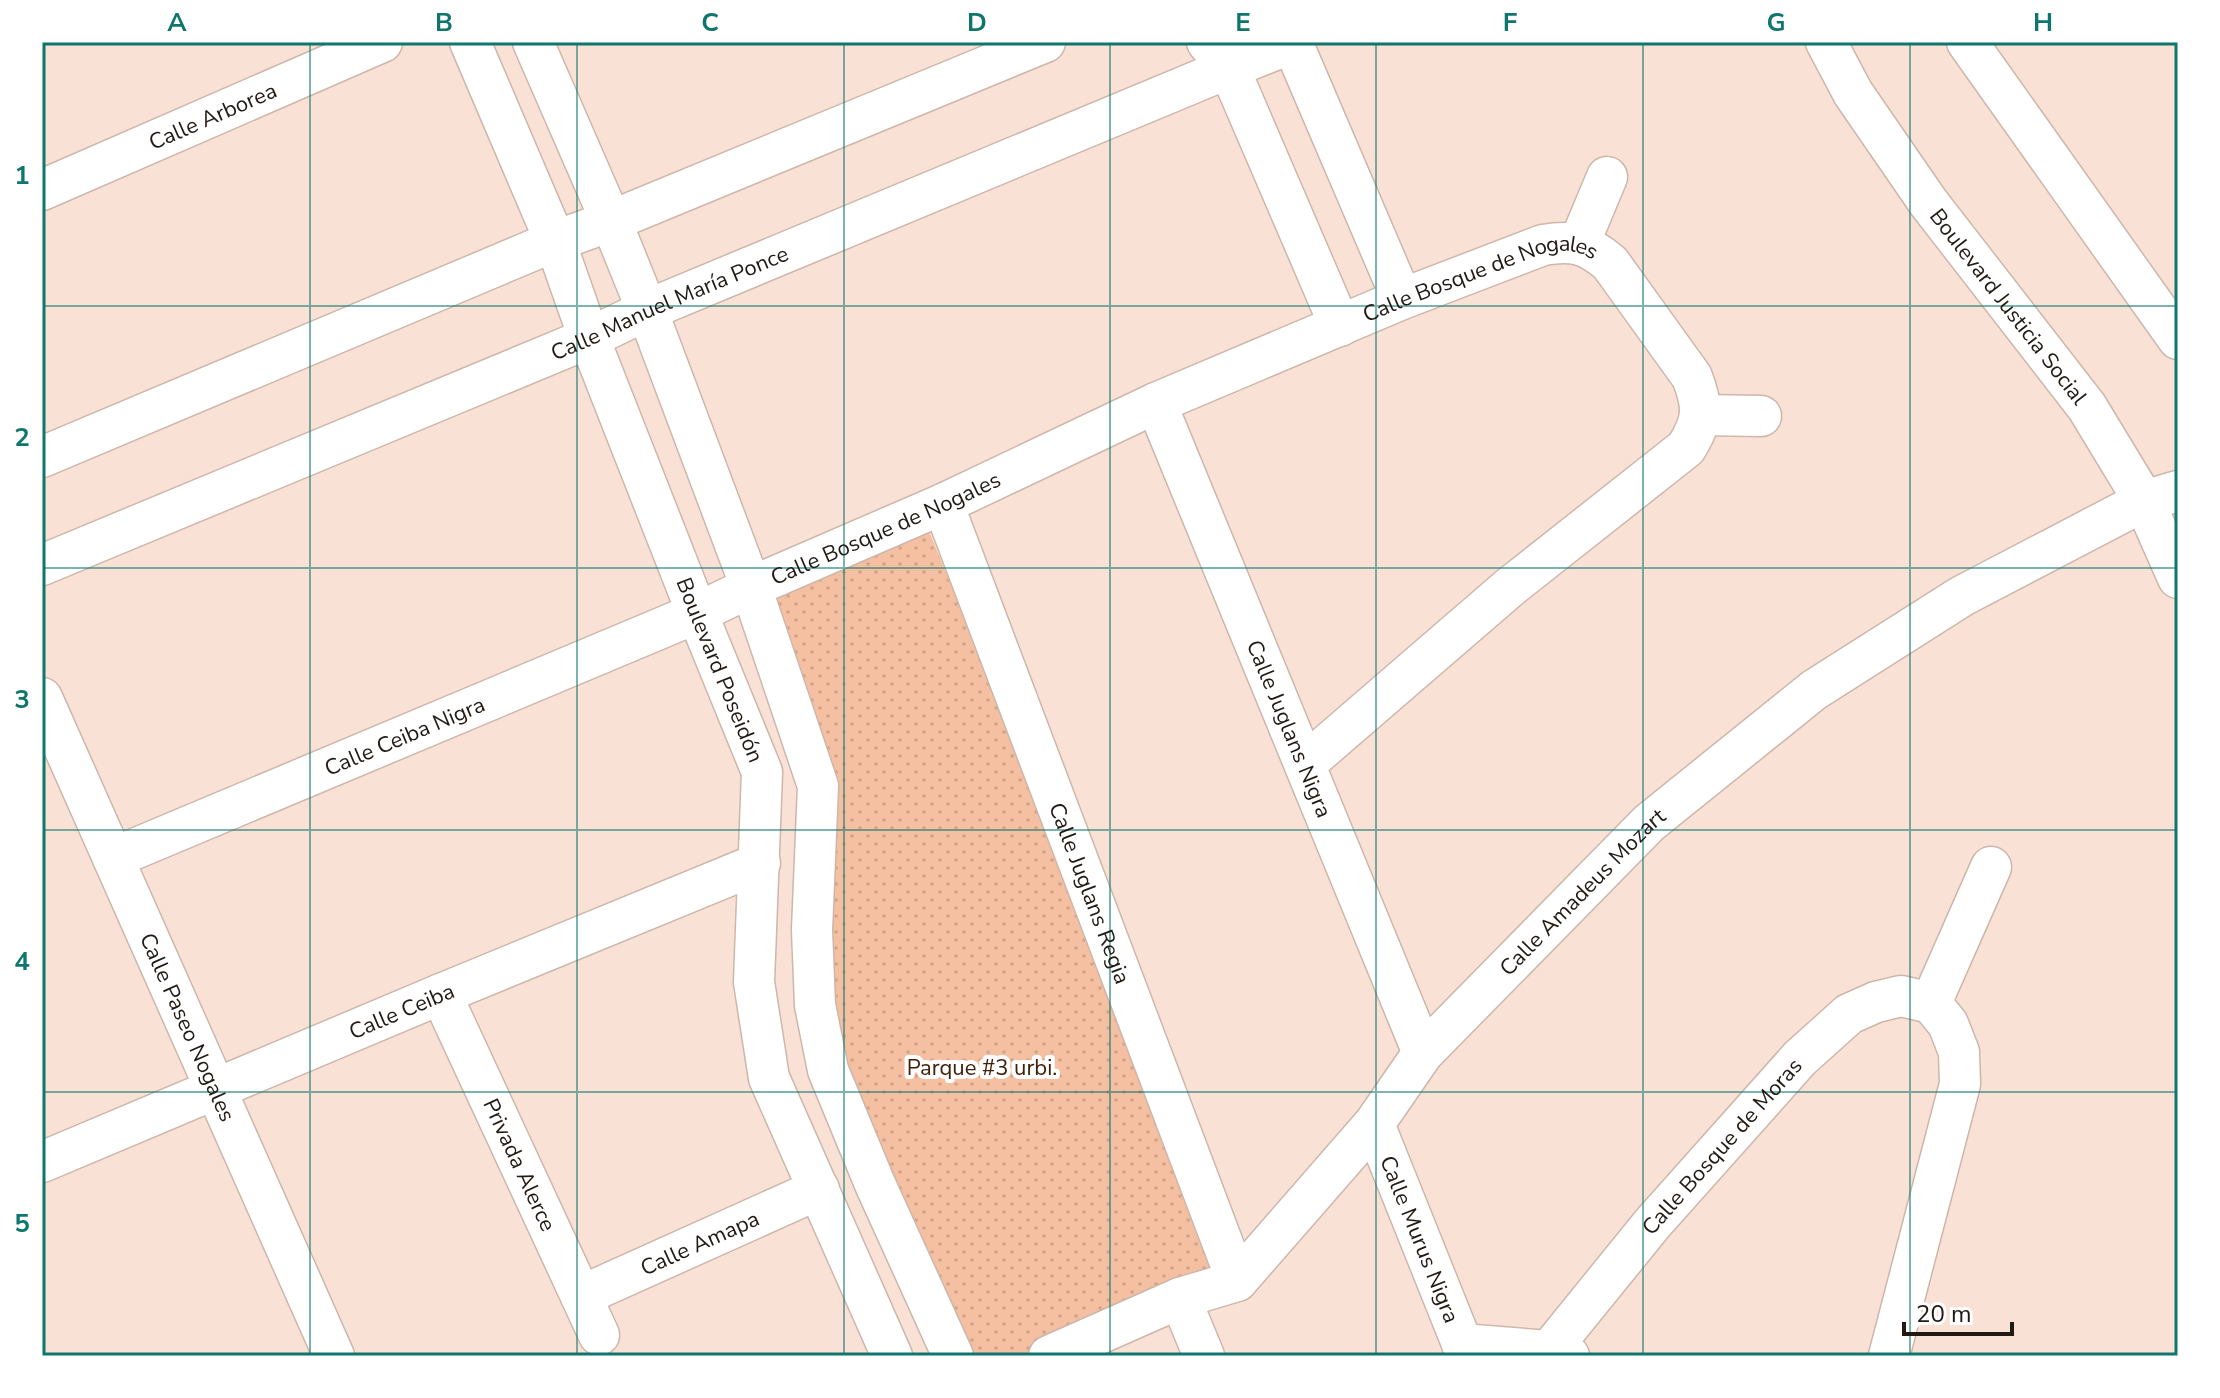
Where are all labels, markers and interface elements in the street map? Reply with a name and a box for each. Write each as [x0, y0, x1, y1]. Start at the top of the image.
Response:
text: A [167, 5, 187, 40]
text: B [435, 5, 453, 40]
text: C [701, 5, 719, 40]
text: D [967, 5, 987, 40]
text: E [1235, 5, 1251, 40]
text: F [1503, 5, 1517, 40]
text: G [1766, 5, 1786, 40]
text: H [2033, 5, 2053, 40]
street label: Calle Arborea [144, 76, 282, 158]
text: 1 [14, 158, 30, 193]
street label: Boulevard Justicia Social [1922, 202, 2094, 412]
street label: Calle Bosque de Nogales [1358, 229, 1604, 330]
street label: Calle Manuel María Ponce [546, 239, 793, 368]
text: 2 [14, 420, 30, 455]
street label: Calle Bosque de Nogales [766, 465, 1006, 593]
street label: Boulevard Poseidón [669, 573, 770, 767]
street label: Calle Juglans Nigra [1239, 636, 1339, 822]
text: 3 [14, 682, 30, 717]
street label: Calle Ceiba Nigra [320, 690, 490, 784]
street label: Calle Juglans Regia [1041, 799, 1137, 988]
street label: Calle Amadeus Mozart [1493, 801, 1672, 983]
street label: Calle Paseo Nogales [132, 928, 242, 1127]
text: 4 [14, 944, 30, 979]
street label: Calle Ceiba [344, 976, 459, 1047]
street label: Calle Bosque de Moras [1635, 1052, 1809, 1241]
park label: Parque #3 urbi. [907, 1053, 1057, 1083]
street label: Privada Alerce [475, 1094, 563, 1236]
street label: Calle Murus Nigra [1372, 1151, 1466, 1328]
street label: Calle Amapa [636, 1204, 764, 1283]
text: 5 [14, 1206, 30, 1241]
scale bar [1904, 1286, 2012, 1336]
text: 20 m [1916, 1298, 1972, 1330]

